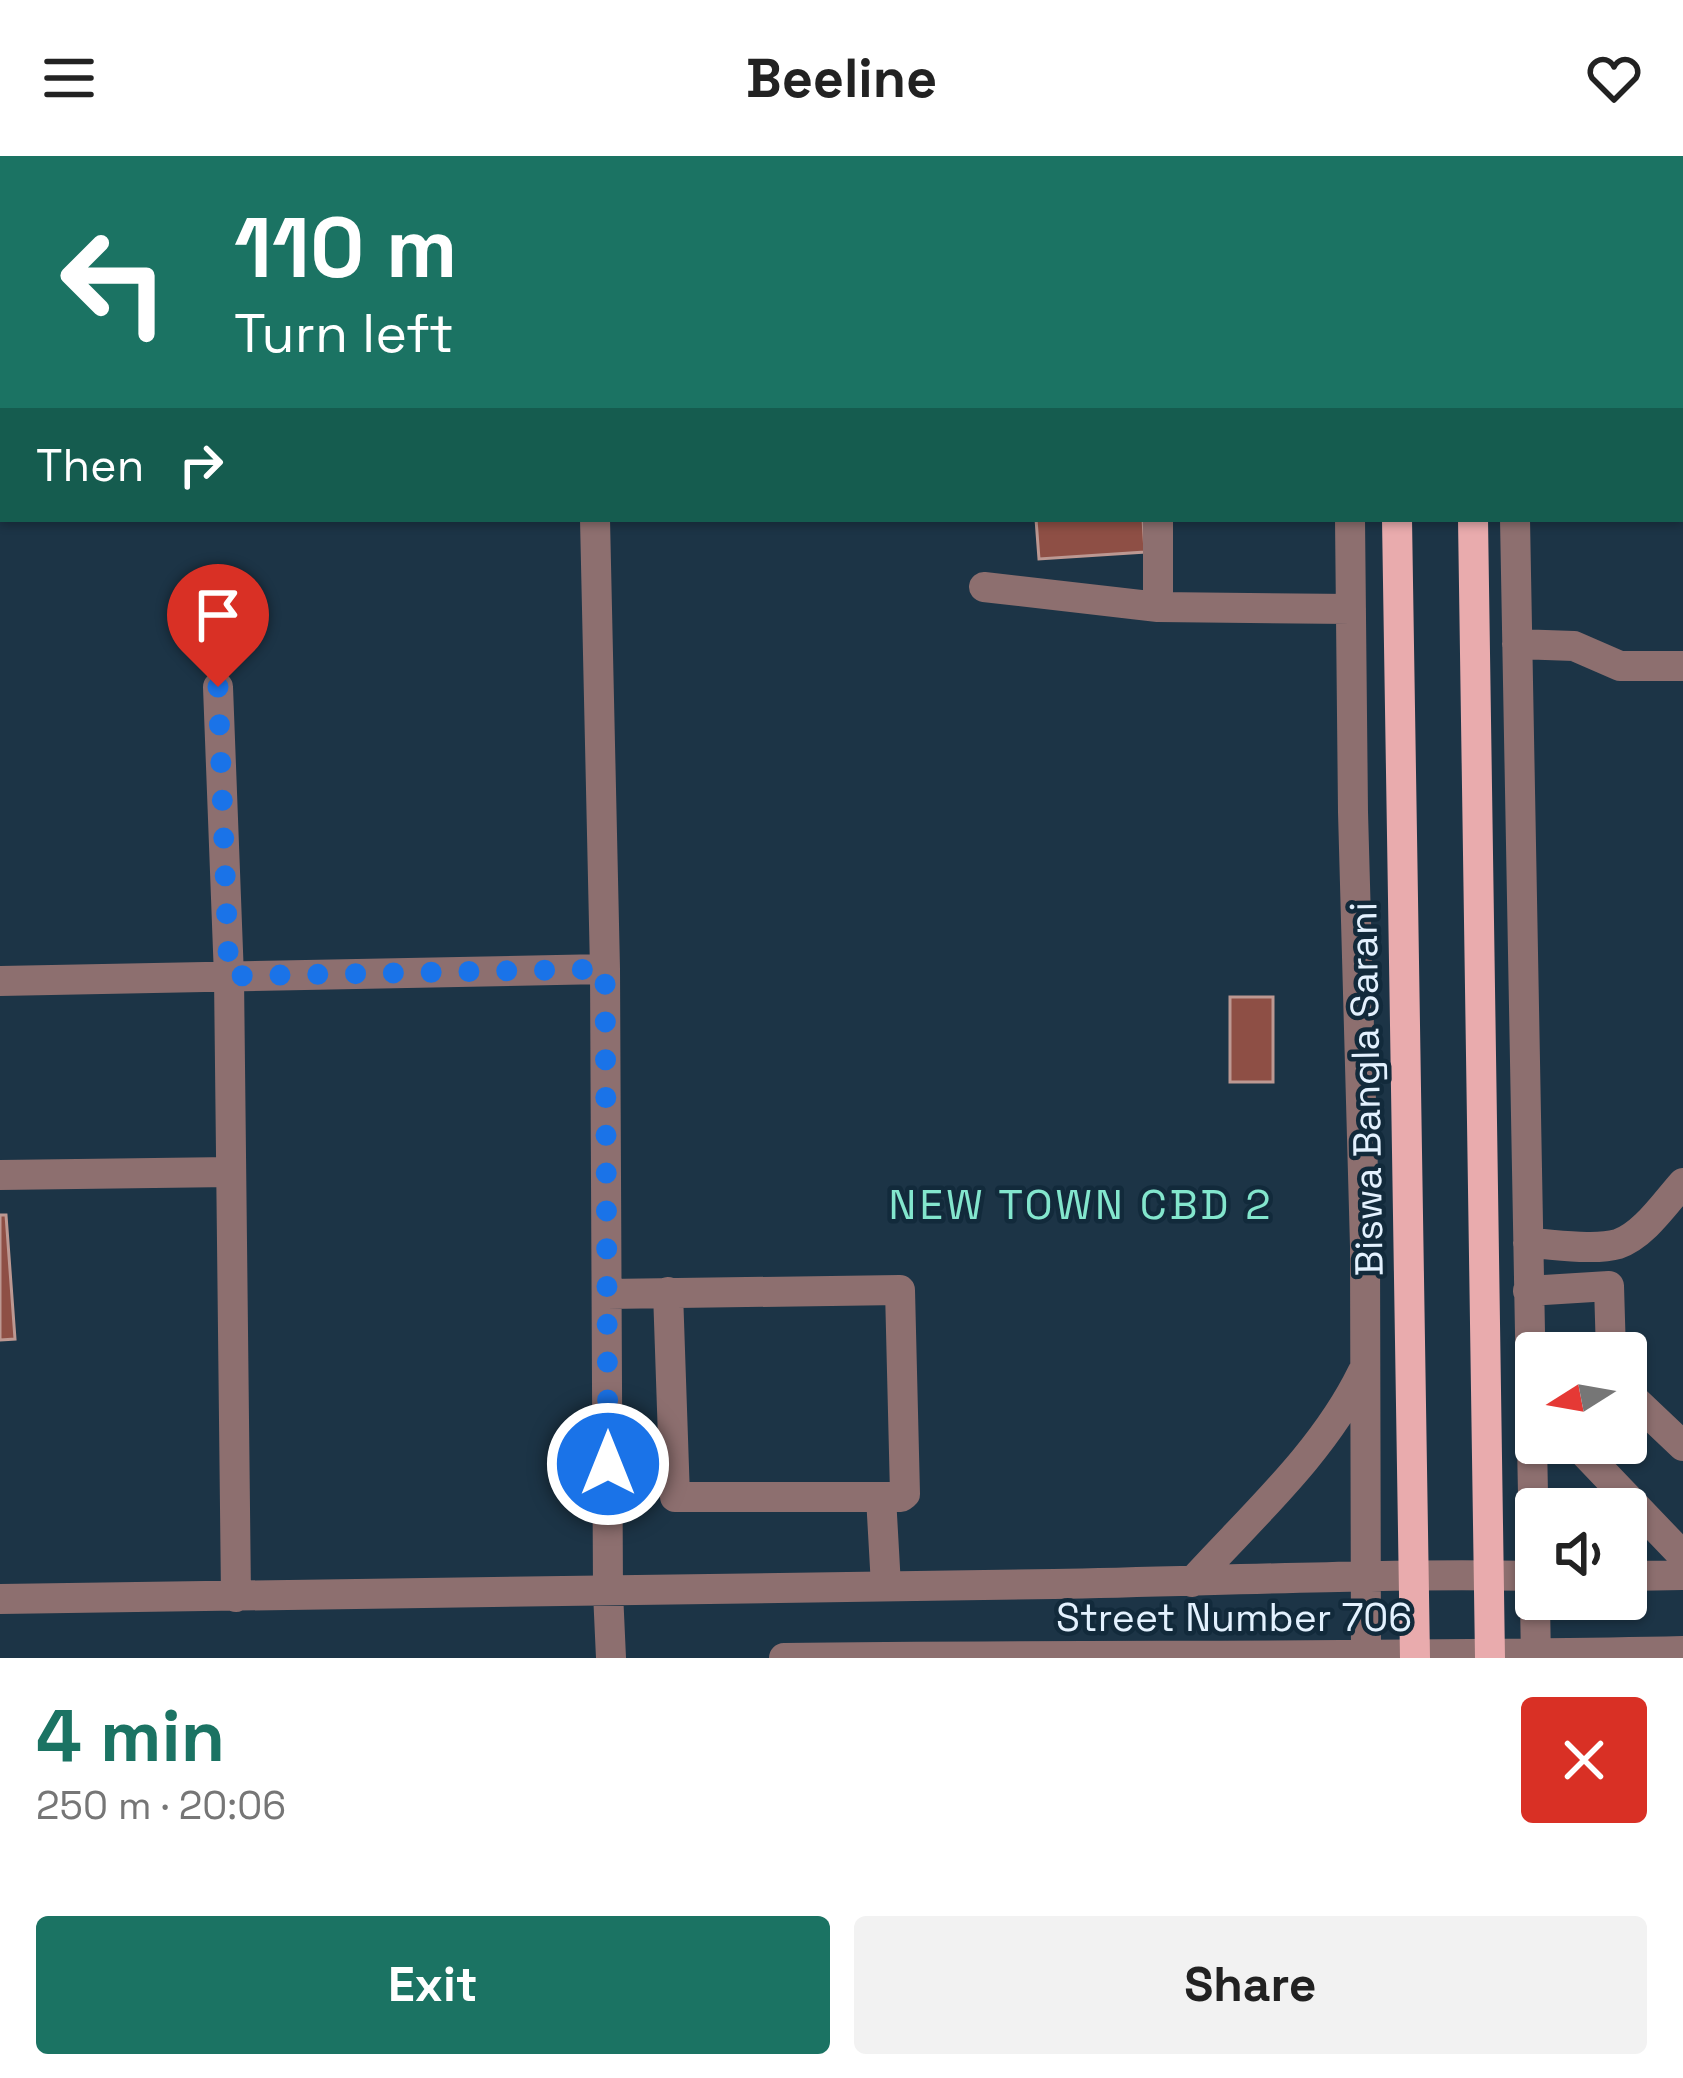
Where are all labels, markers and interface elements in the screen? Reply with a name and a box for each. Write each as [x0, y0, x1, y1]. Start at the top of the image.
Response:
text: Beeline [746, 44, 937, 113]
icon: menu [36, 45, 102, 111]
icon: heart [1581, 45, 1647, 111]
text: 110 m [234, 194, 457, 302]
icon: left [36, 204, 192, 360]
text: Turn left [234, 299, 454, 368]
icon: right [168, 432, 234, 498]
text: Then [36, 437, 144, 494]
pin [167, 564, 269, 687]
icon: arrive [185, 582, 251, 648]
street label: Biswa Bangla Sarani [1338, 901, 1394, 1277]
district label: NEW TOWN CBD 2 [889, 1178, 1274, 1231]
north arrow [1515, 1332, 1647, 1464]
map controls [1515, 1332, 1647, 1620]
position arrow [545, 1401, 671, 1527]
button: sound [1515, 1488, 1647, 1620]
street label: Street Number 706 [1056, 1593, 1412, 1642]
text: 4 min [36, 1690, 225, 1782]
button: close [1521, 1697, 1647, 1823]
text: 250 m · 20:06 [36, 1781, 286, 1830]
button: Exit [36, 1916, 830, 2054]
button: Share [854, 1916, 1647, 2054]

